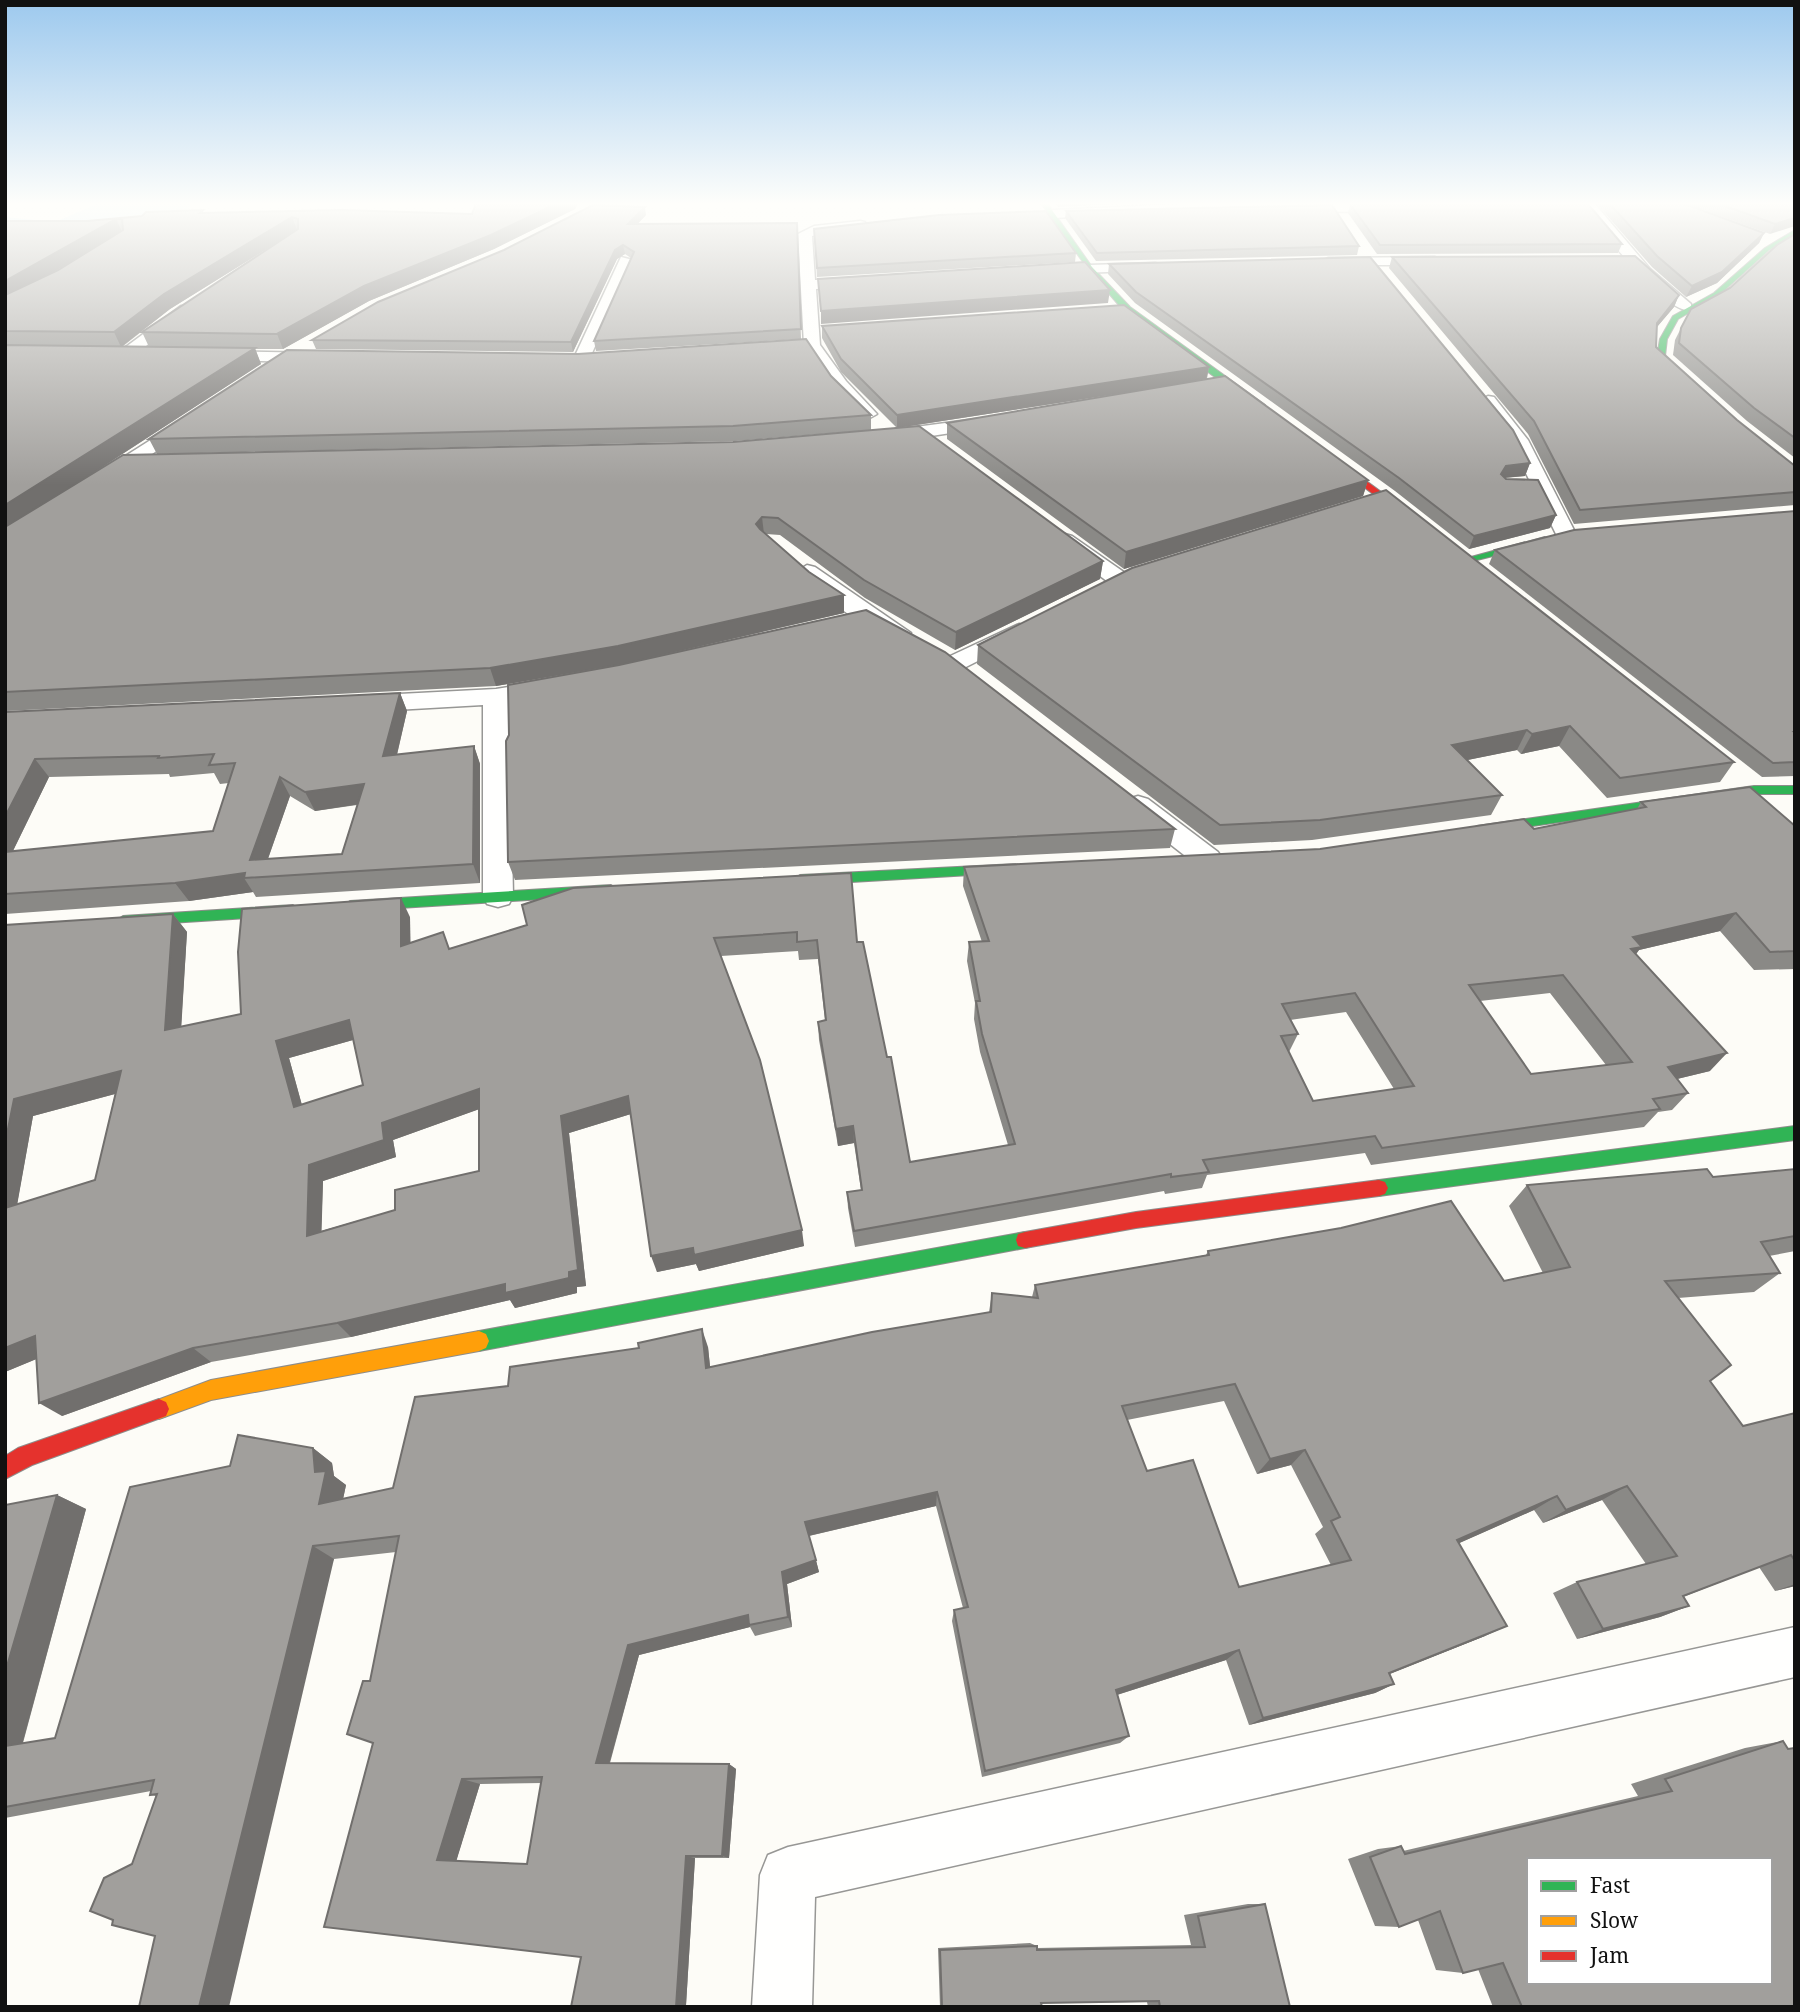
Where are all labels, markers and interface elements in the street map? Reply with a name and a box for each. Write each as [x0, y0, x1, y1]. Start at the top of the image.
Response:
legend [1527, 1858, 1772, 1984]
text: Fast [1590, 1871, 1630, 1899]
text: Slow [1590, 1906, 1639, 1934]
text: Jam [1589, 1941, 1629, 1969]

